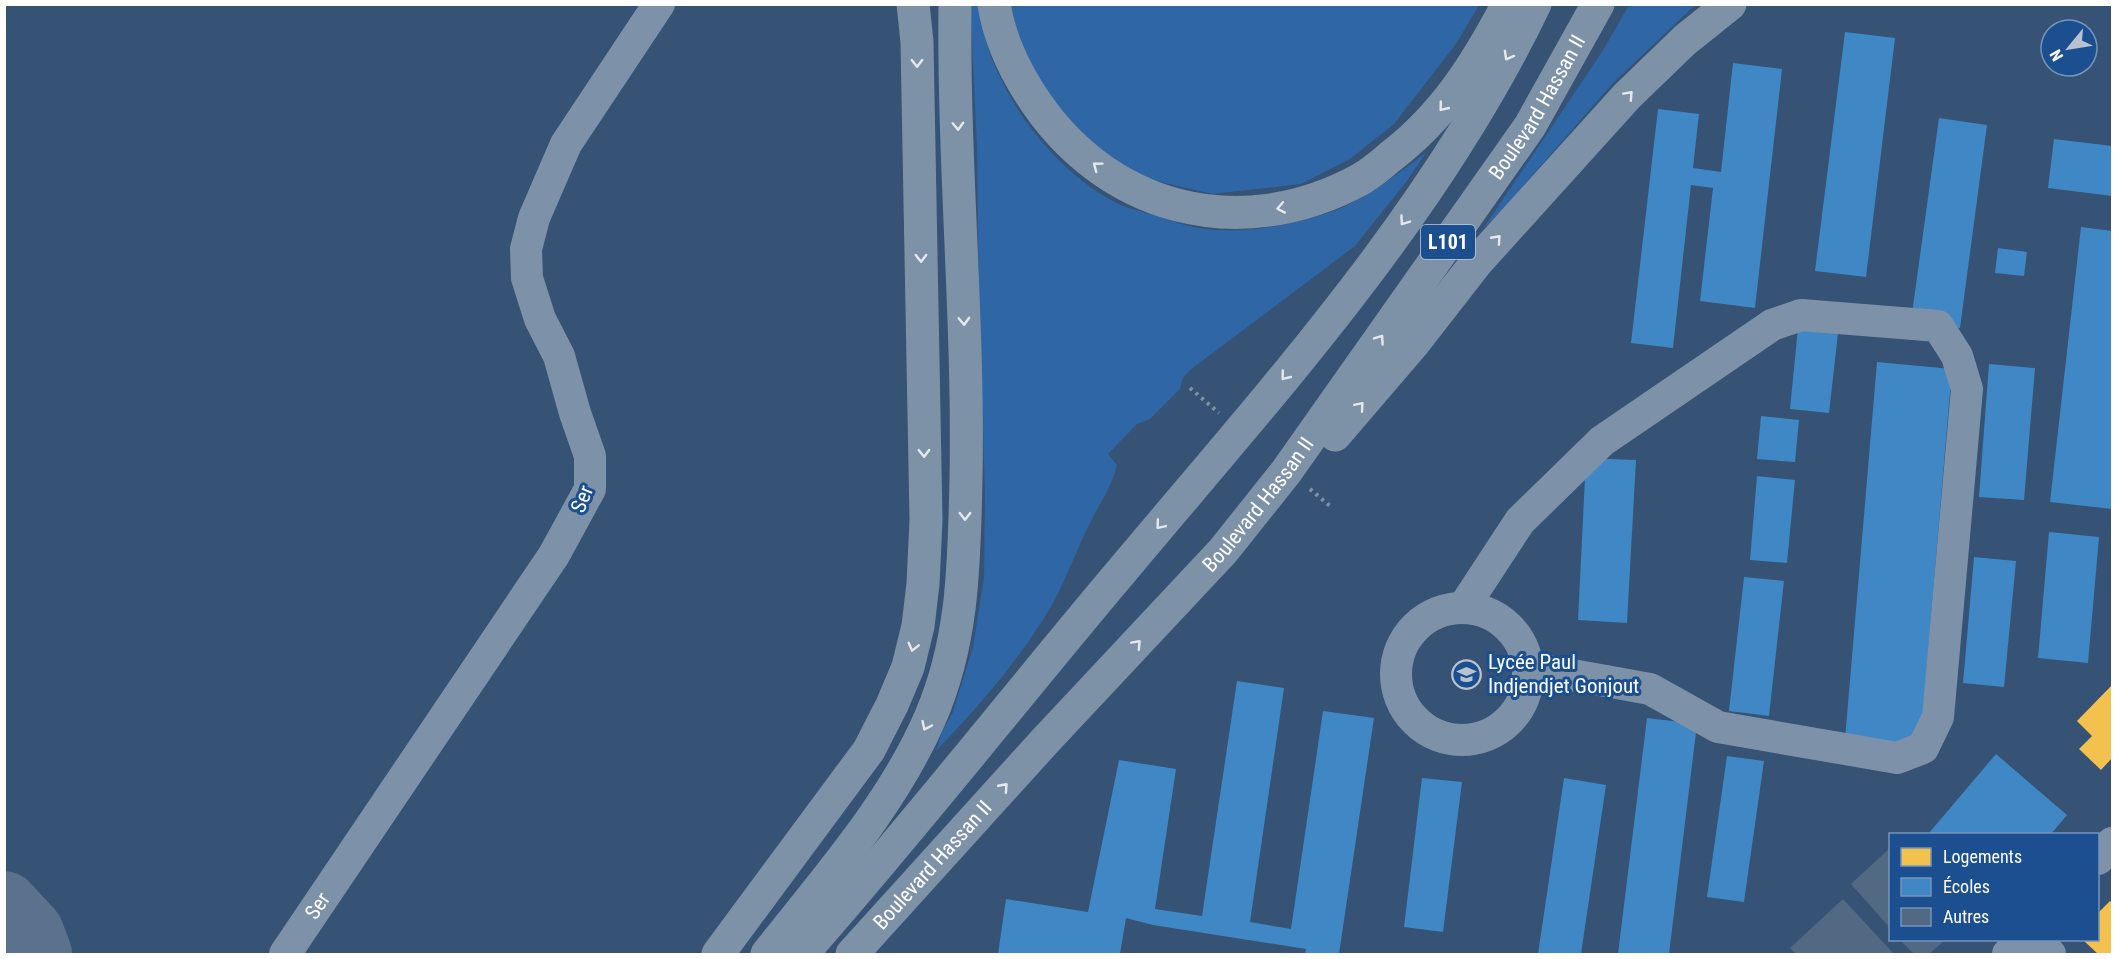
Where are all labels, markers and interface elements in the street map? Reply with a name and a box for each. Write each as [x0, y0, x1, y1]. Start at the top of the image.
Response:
north arrow [2039, 18, 2099, 78]
street label: Boulevard Hassan II [1484, 31, 1590, 184]
text: N [2046, 46, 2067, 64]
one-way arrow [1504, 50, 1515, 60]
one-way arrow [911, 58, 923, 67]
one-way arrow [1622, 92, 1633, 102]
one-way arrow [1440, 100, 1451, 111]
one-way arrow [951, 121, 964, 130]
one-way arrow [1093, 162, 1104, 173]
one-way arrow [1277, 201, 1287, 214]
one-way arrow [1400, 214, 1411, 225]
road number: L101 [1421, 225, 1475, 259]
one-way arrow [1490, 236, 1501, 246]
one-way arrow [915, 253, 927, 262]
one-way arrow [958, 316, 970, 325]
one-way arrow [1373, 335, 1384, 346]
one-way arrow [1282, 369, 1293, 380]
one-way arrow [1353, 402, 1364, 413]
street label: Boulevard Hassan II [1198, 433, 1319, 577]
one-way arrow [918, 448, 931, 457]
street label: Ser [566, 482, 598, 516]
one-way arrow [959, 511, 971, 520]
one-way arrow [1156, 518, 1167, 529]
one-way arrow [1129, 640, 1140, 651]
one-way arrow [908, 642, 921, 652]
place label: Lycée Paul Indjendjet Gonjout [1488, 650, 1639, 698]
school or university icon: Lycée Paul Indjendjet Gonjout [1451, 658, 1483, 690]
one-way arrow [922, 720, 934, 731]
one-way arrow [997, 783, 1008, 793]
street label: Boulevard Hassan II [868, 796, 997, 934]
legend [1889, 833, 2099, 941]
text: Logements [1943, 846, 2022, 867]
text: Écoles [1943, 876, 1990, 897]
street label: Ser [300, 888, 335, 924]
text: Autres [1943, 906, 1989, 927]

